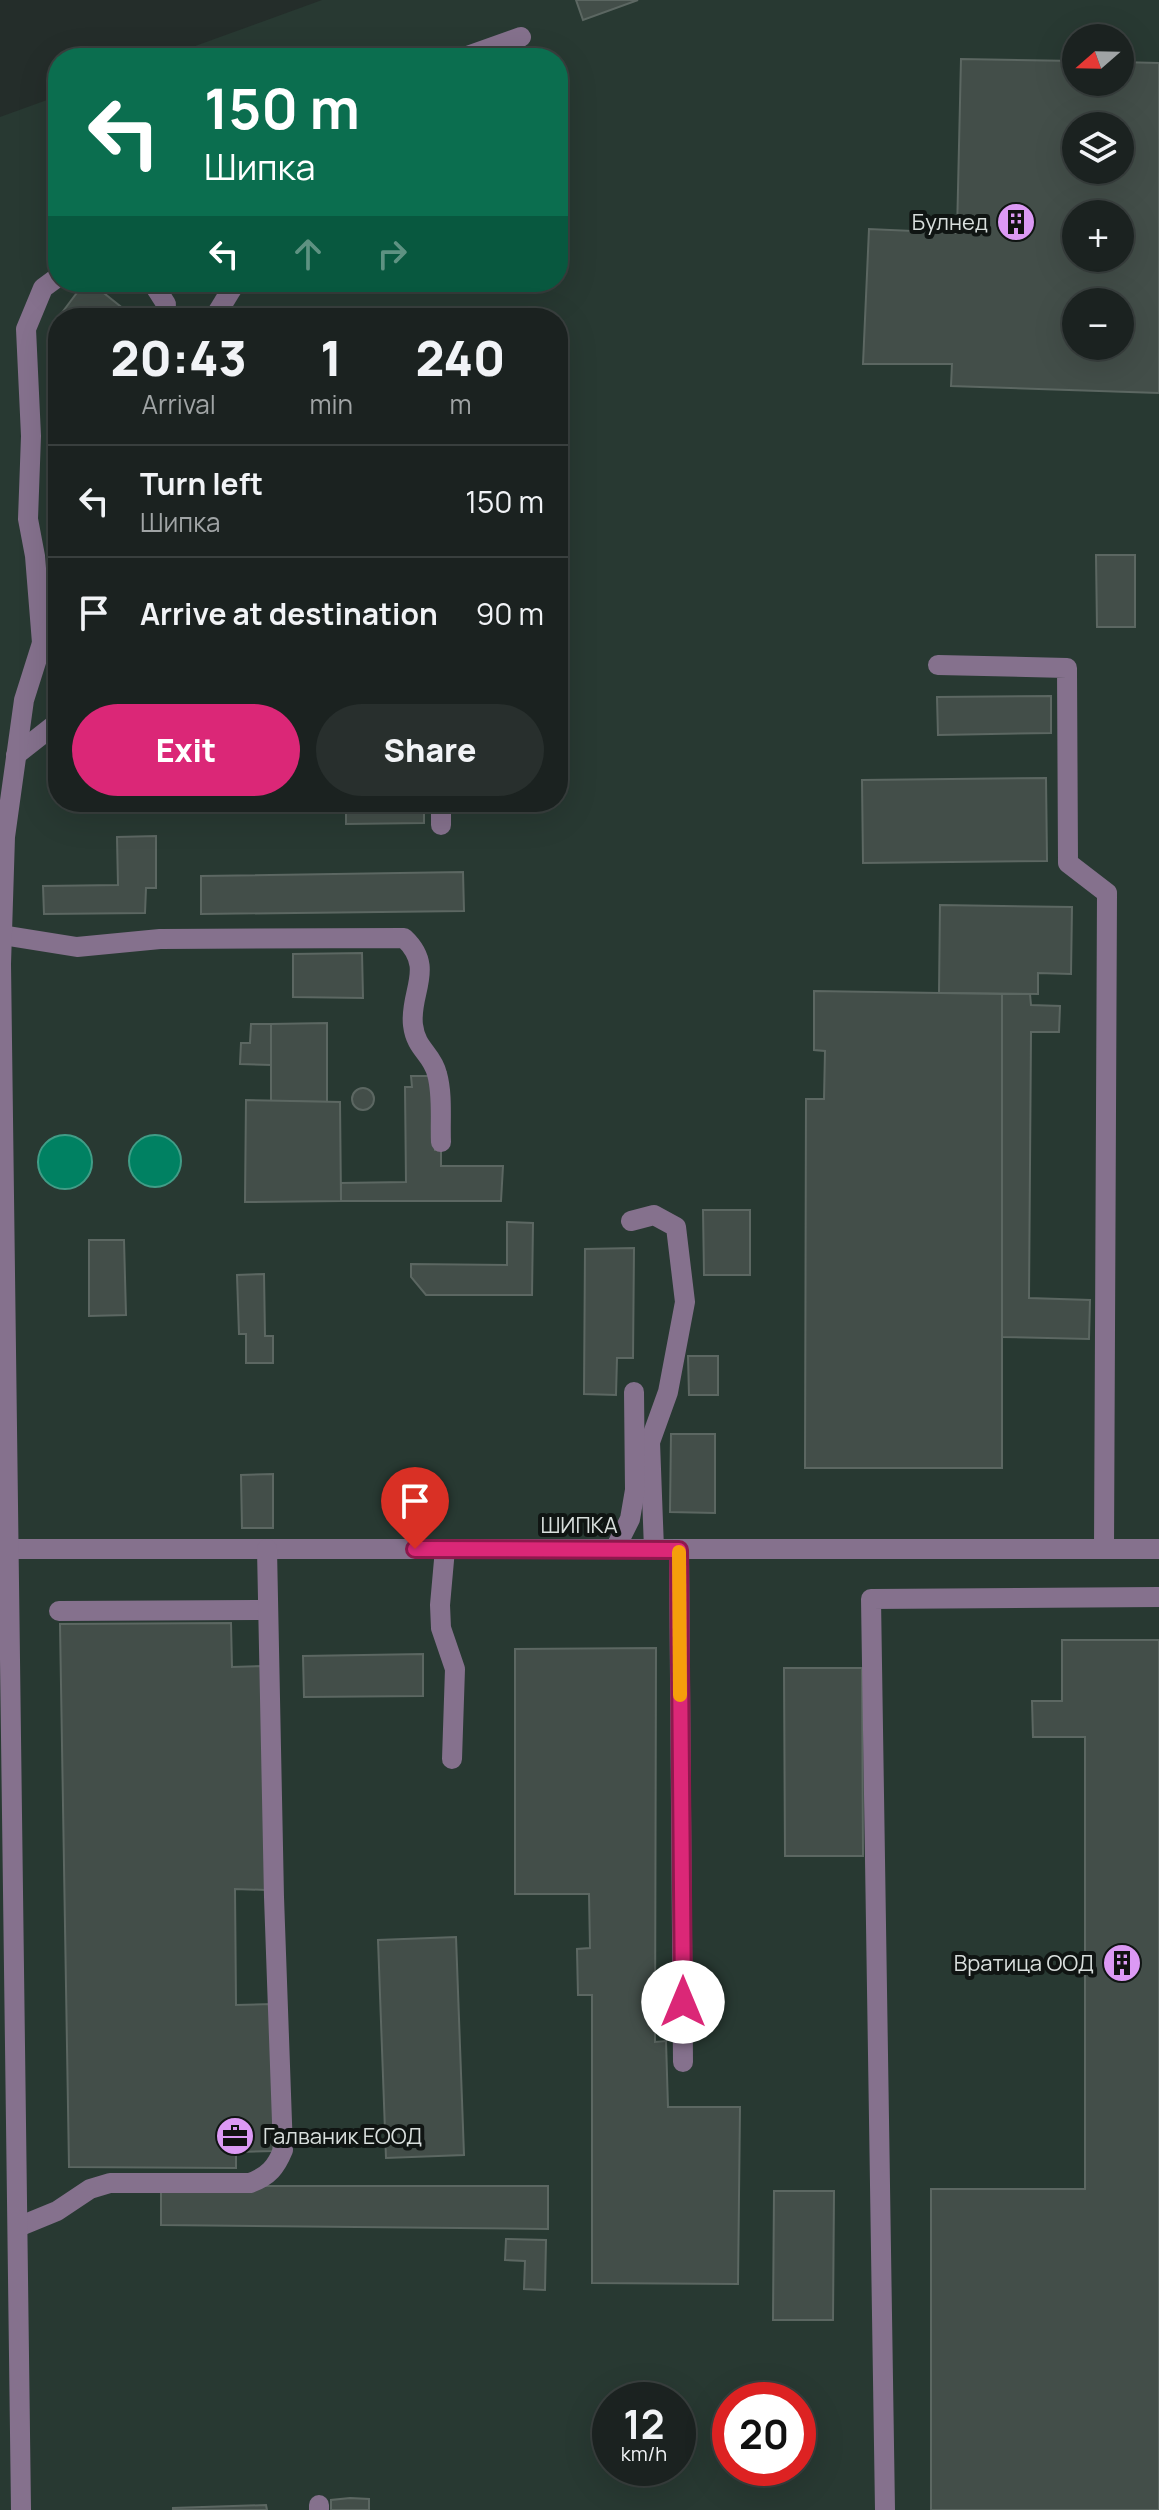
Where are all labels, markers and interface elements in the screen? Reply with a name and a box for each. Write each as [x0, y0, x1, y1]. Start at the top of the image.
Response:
north arrow [1062, 24, 1134, 96]
map controls [1062, 24, 1134, 360]
text: 150 m [204, 69, 360, 146]
icon: left [72, 80, 176, 184]
button: layers [1062, 112, 1134, 184]
text: Шипка [204, 142, 315, 191]
button: + [1062, 200, 1134, 272]
building icon: Булнед [995, 201, 1037, 243]
place label: Булнед [912, 207, 988, 237]
icon: left [202, 232, 246, 276]
icon: ahead [286, 232, 330, 276]
icon: right [370, 232, 414, 276]
button: − [1062, 288, 1134, 360]
text: 20:43 [111, 325, 247, 390]
text: 1 [320, 325, 342, 390]
text: 240 [416, 325, 505, 390]
text: Arrival [142, 386, 216, 422]
text: min [309, 386, 353, 422]
text: m [449, 386, 472, 422]
text: Turn left [140, 463, 263, 504]
icon: left [72, 479, 116, 523]
text: 150 m [465, 481, 544, 522]
text: Шипка [140, 504, 221, 540]
icon: arrive [72, 591, 116, 635]
text: Arrive at destination [140, 593, 438, 634]
text: 90 m [476, 593, 544, 634]
button: Exit [72, 704, 300, 796]
button: Share [316, 704, 544, 796]
pin [381, 1467, 449, 1549]
icon: arrive [393, 1479, 437, 1523]
street label: ШИПКА [540, 1510, 618, 1540]
building icon: Вратица ООД [1101, 1942, 1143, 1984]
place label: Вратица ООД [954, 1948, 1094, 1978]
position arrow [641, 1960, 725, 2044]
office icon: Галваник ЕООД [214, 2115, 256, 2157]
place label: Галваник ЕООД [263, 2121, 422, 2151]
speed limit sign: 20 [712, 2382, 816, 2486]
text: 12 [623, 2396, 665, 2451]
text: km/h [621, 2440, 667, 2467]

